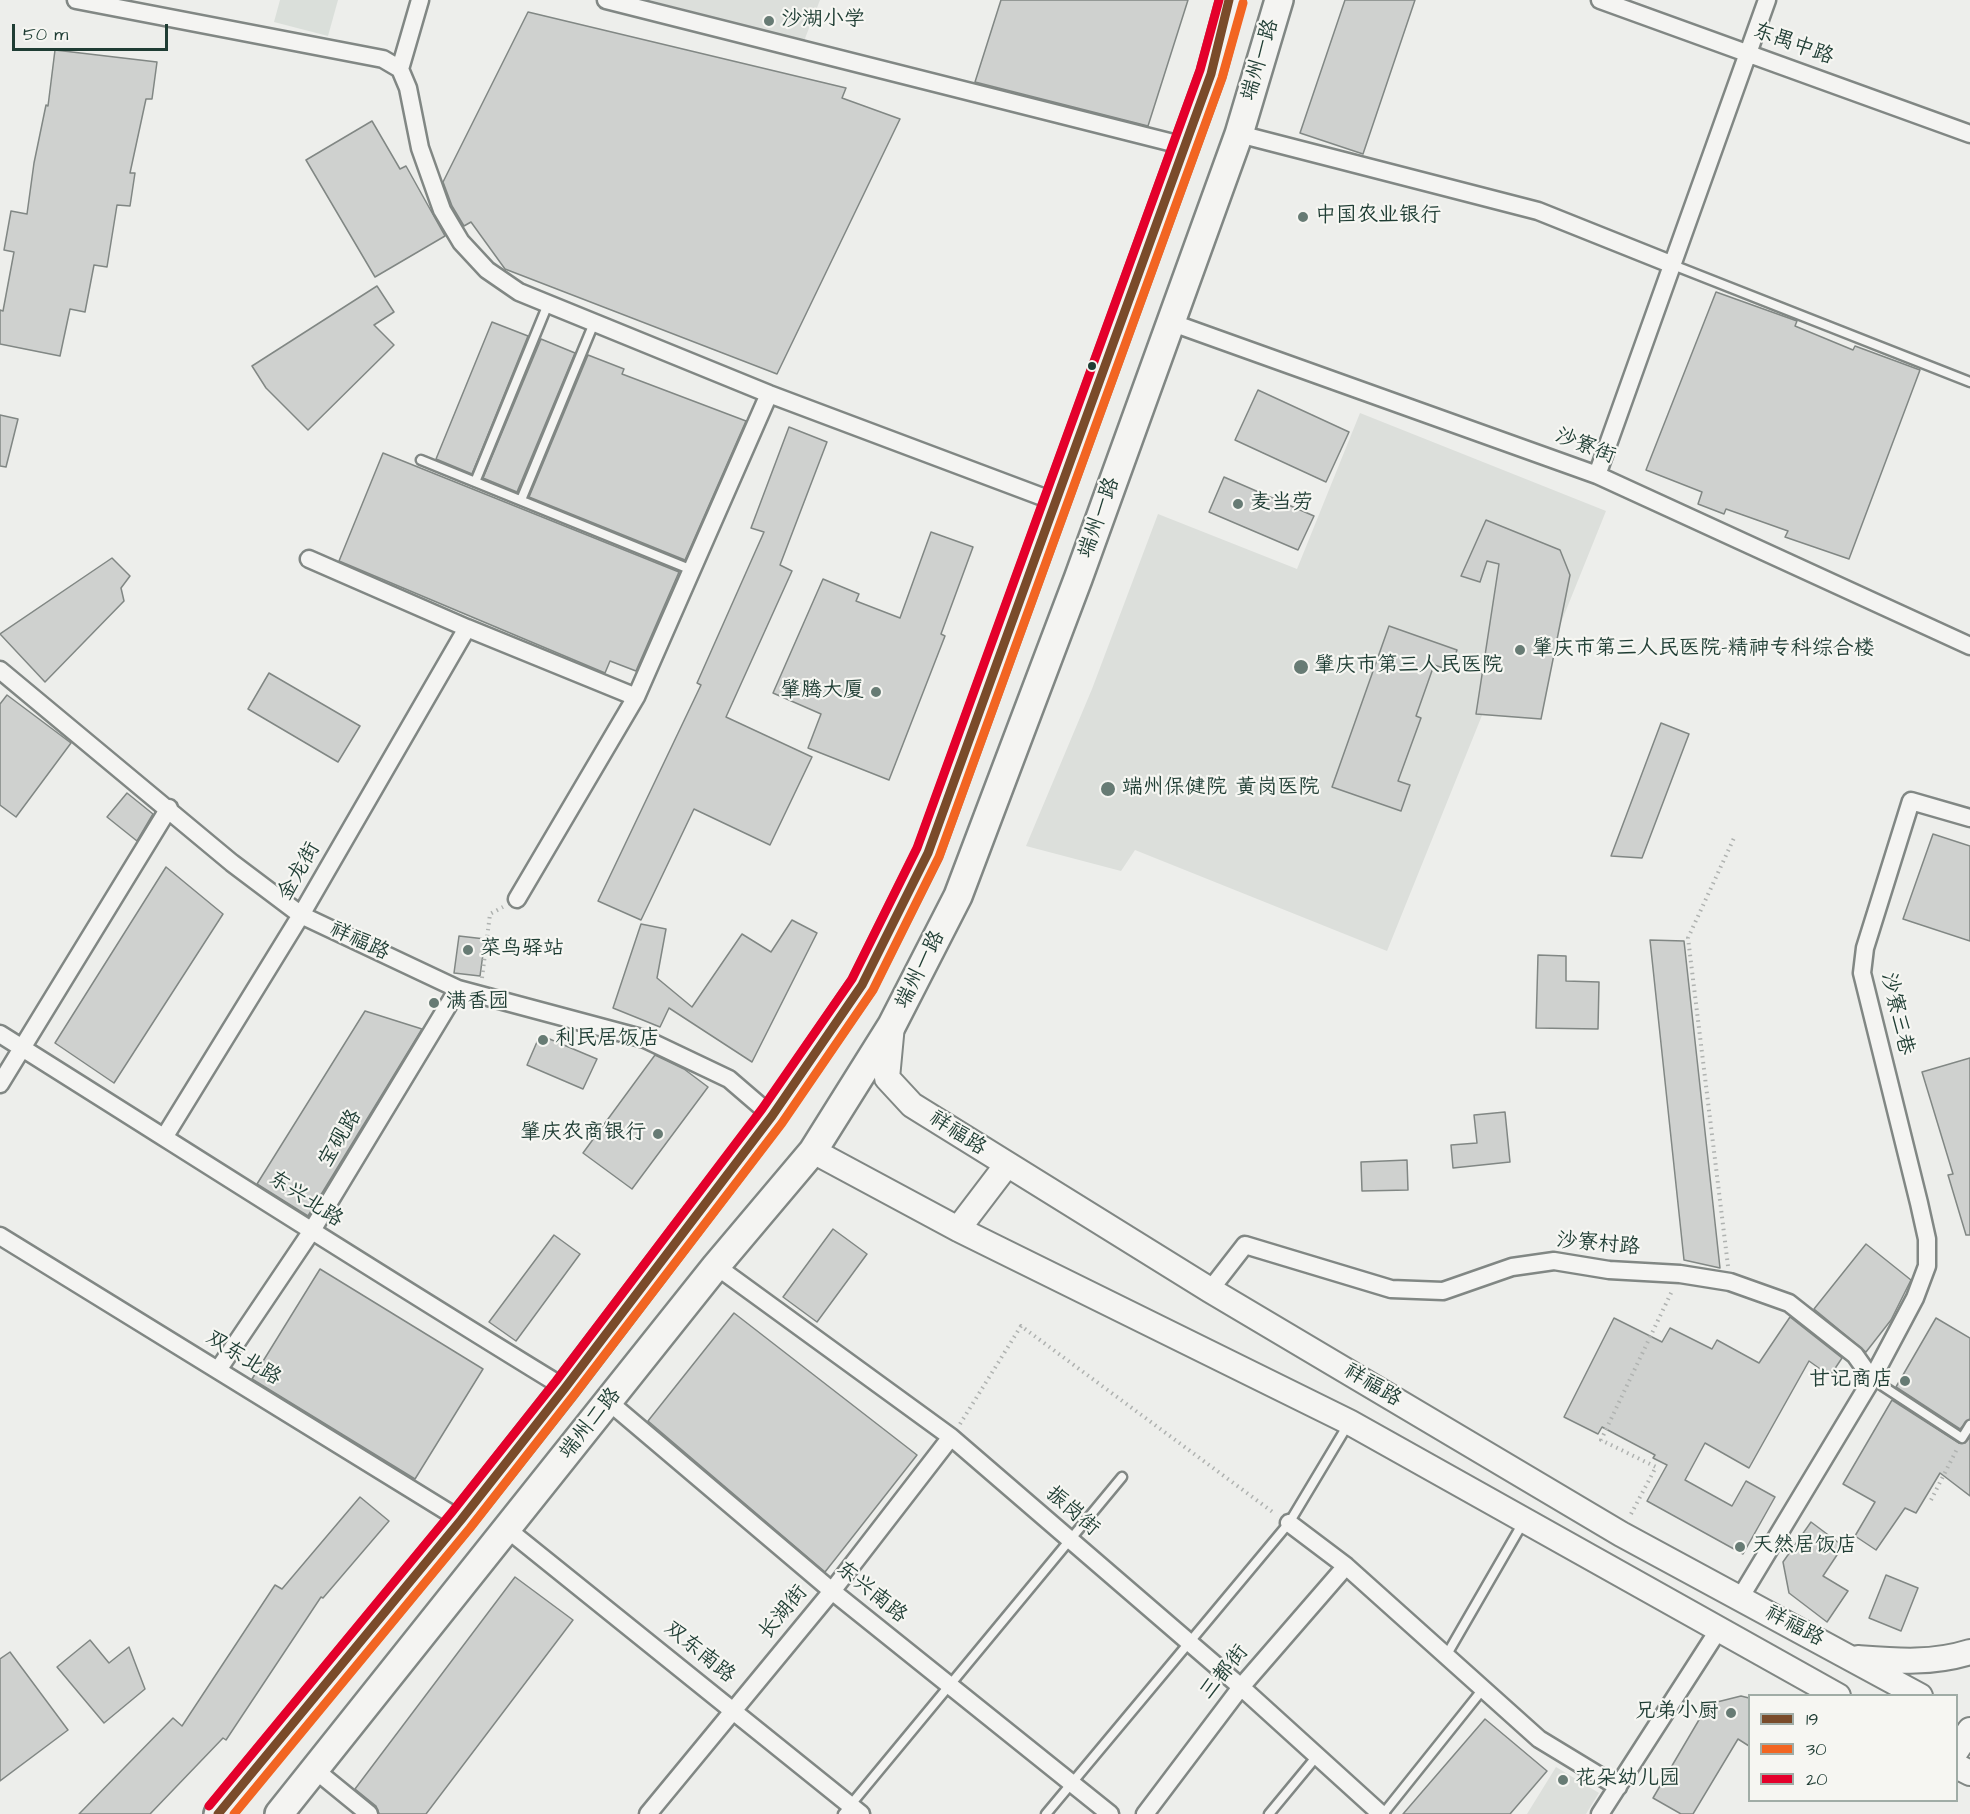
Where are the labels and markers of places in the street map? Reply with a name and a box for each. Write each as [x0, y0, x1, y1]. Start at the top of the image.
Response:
place label: 沙湖小学 [781, 8, 865, 34]
marker: 沙湖小学 [762, 14, 776, 28]
place label: 中国农业银行 [1315, 204, 1441, 230]
marker: 中国农业银行 [1296, 210, 1310, 224]
unlabelled marker [1086, 360, 1098, 372]
place label: 麦当劳 [1250, 491, 1313, 517]
marker: 麦当劳 [1231, 497, 1245, 511]
place label: 肇庆市第三人民医院-精神专科综合楼 [1532, 637, 1875, 663]
marker: 肇庆市第三人民医院-精神专科综合楼 [1513, 643, 1527, 657]
place label: 肇庆市第三人民医院 [1314, 654, 1503, 680]
marker: 肇庆市第三人民医院 [1292, 658, 1310, 676]
place label: 肇腾大厦 [780, 679, 864, 705]
marker: 肇腾大厦 [869, 685, 883, 699]
place label: 端州保健院 黄岗医院 [1122, 776, 1319, 802]
marker: 端州保健院 黄岗医院 [1099, 780, 1117, 798]
place label: 菜鸟驿站 [480, 937, 564, 963]
marker: 菜鸟驿站 [461, 943, 475, 957]
place label: 满香园 [446, 990, 509, 1016]
marker: 满香园 [427, 996, 441, 1010]
place label: 利民居饭店 [555, 1027, 660, 1053]
marker: 利民居饭店 [536, 1033, 550, 1047]
place label: 肇庆农商银行 [520, 1121, 646, 1147]
marker: 肇庆农商银行 [651, 1127, 665, 1141]
place label: 甘记商店 [1809, 1368, 1893, 1394]
marker: 甘记商店 [1898, 1374, 1912, 1388]
place label: 天然居饭店 [1752, 1534, 1857, 1560]
marker: 天然居饭店 [1733, 1540, 1747, 1554]
place label: 兄弟小厨 [1635, 1700, 1719, 1726]
marker: 兄弟小厨 [1724, 1706, 1738, 1720]
place label: 花朵幼儿园 [1575, 1767, 1680, 1793]
marker: 花朵幼儿园 [1556, 1773, 1570, 1787]

